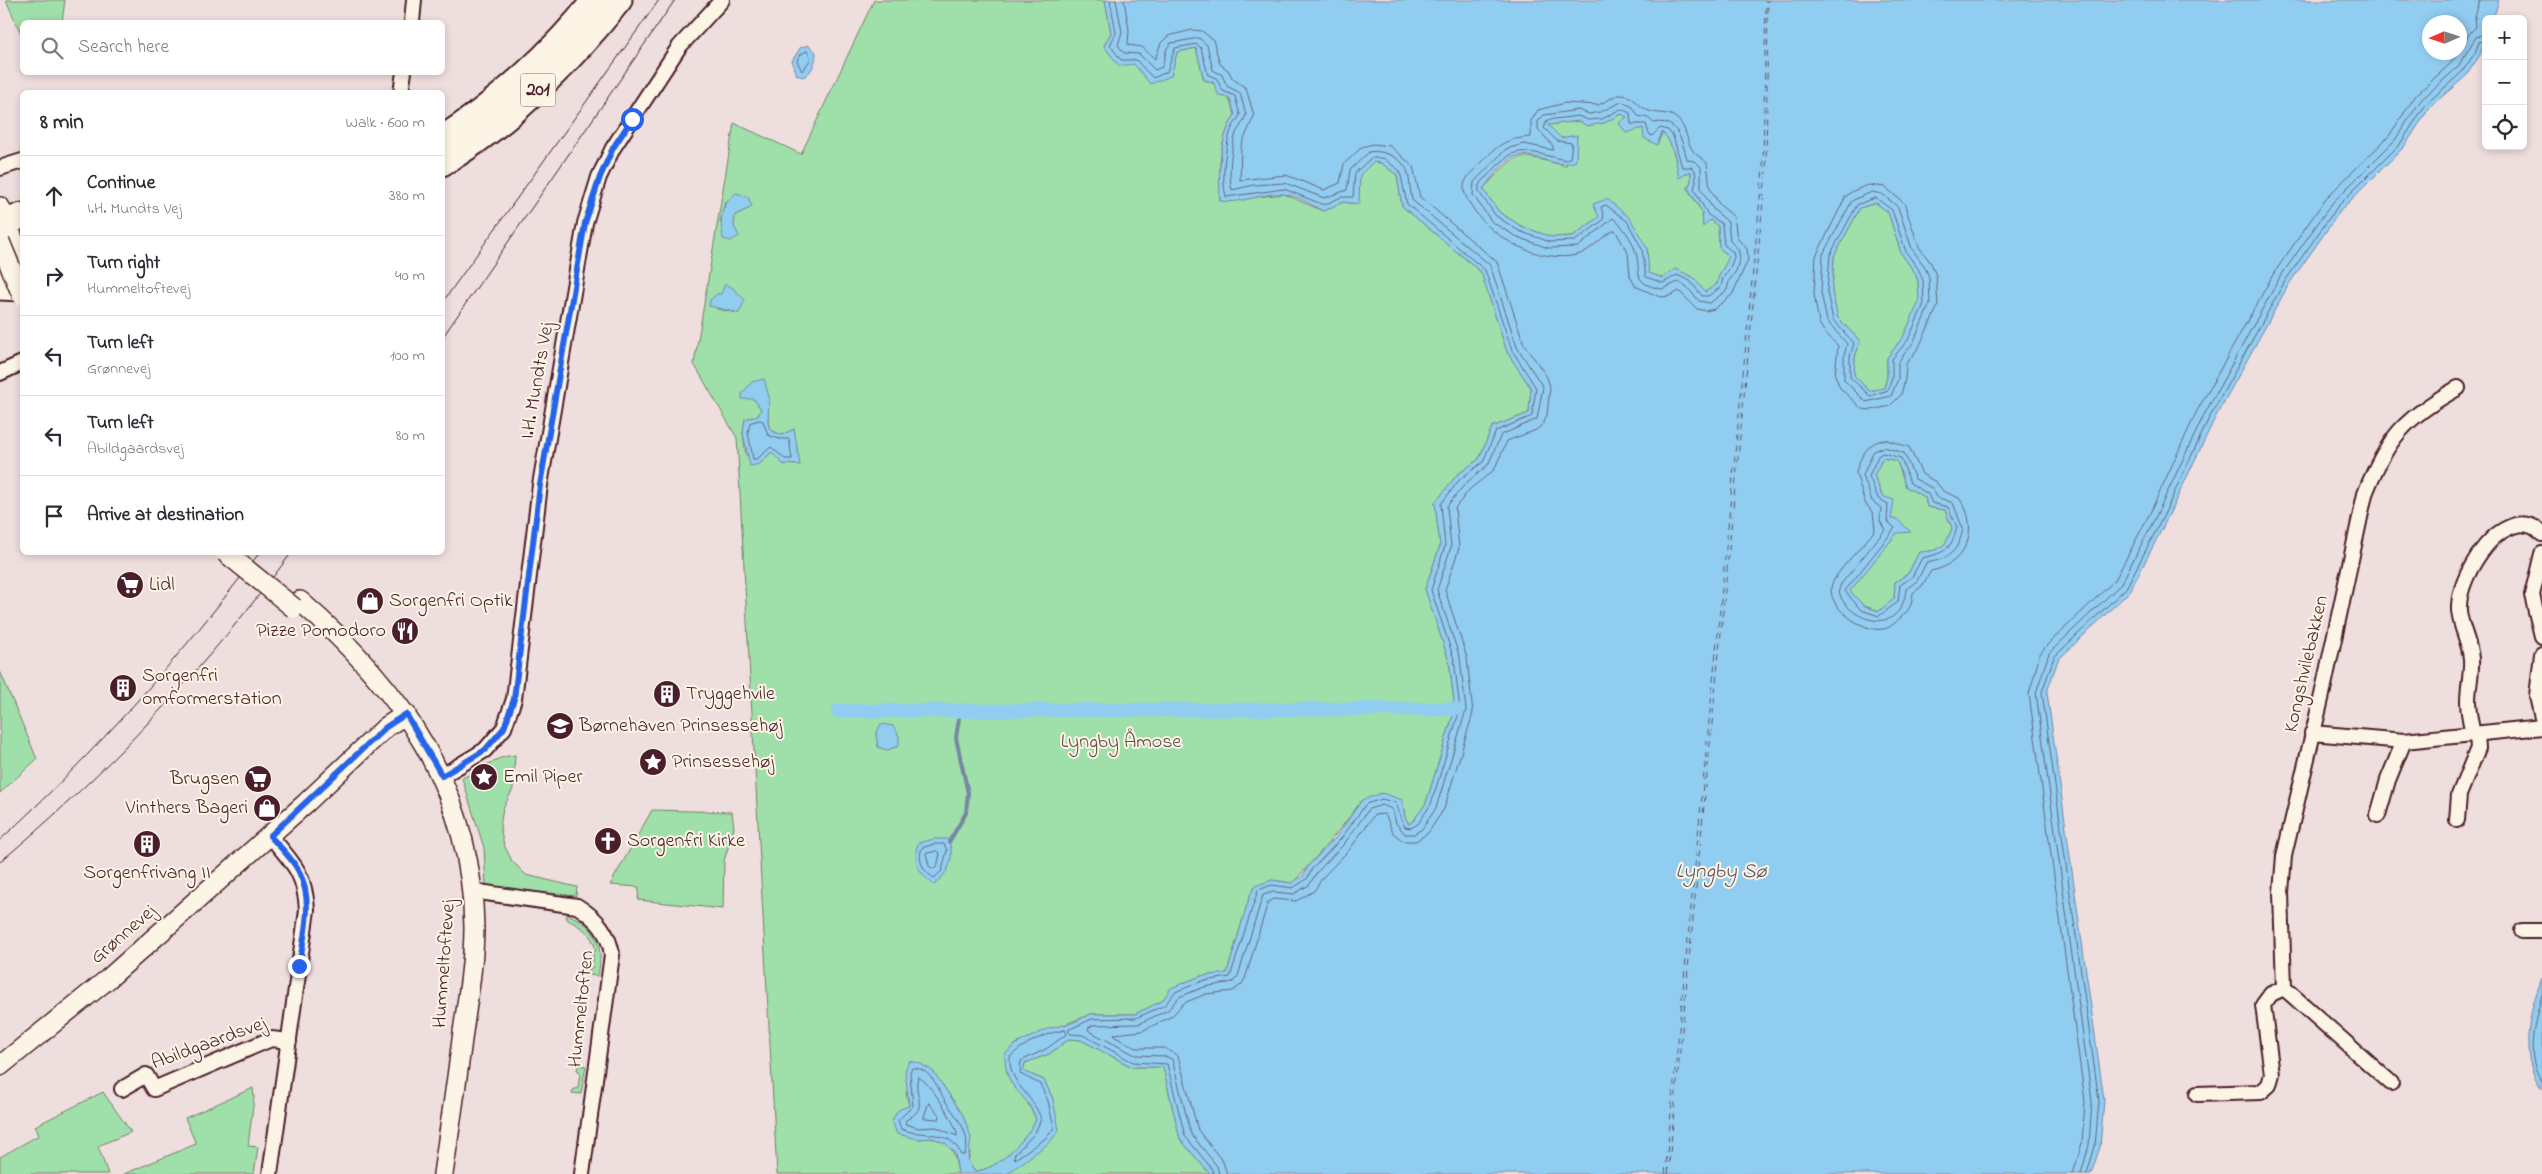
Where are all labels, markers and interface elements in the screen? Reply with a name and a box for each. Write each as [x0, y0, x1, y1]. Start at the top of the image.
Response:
north arrow [2422, 15, 2467, 60]
map controls [2482, 15, 2527, 150]
button: + [2482, 15, 2527, 60]
search box [20, 20, 445, 75]
icon: search [38, 34, 66, 62]
text: Search here [78, 34, 169, 61]
button: − [2482, 60, 2527, 105]
road number: 201 [520, 74, 556, 106]
button: locate [2482, 105, 2527, 150]
text: 8 min [40, 108, 84, 138]
route start [621, 108, 644, 131]
text: Walk · 600 m [346, 111, 425, 135]
text: Continue [87, 170, 155, 197]
icon: ahead [40, 182, 68, 210]
text: 380 m [389, 184, 425, 208]
text: I.H. Mundts Vej [87, 197, 182, 221]
text: Turn right [87, 250, 160, 277]
icon: right [40, 262, 68, 290]
text: 40 m [395, 264, 425, 288]
text: Hummeltoftevej [87, 277, 190, 301]
street label: I.H. Mundts Vej [513, 319, 563, 442]
text: Turn left [87, 330, 154, 357]
icon: left [40, 342, 68, 370]
text: 100 m [390, 344, 425, 368]
text: Grønnevej [87, 357, 150, 381]
text: Turn left [87, 410, 154, 437]
icon: left [40, 422, 68, 450]
text: 80 m [396, 424, 425, 448]
text: Abildgaardsvej [87, 437, 183, 461]
icon: arrive [40, 502, 68, 530]
text: Arrive at destination [87, 502, 244, 529]
supermarket icon: Lidl [115, 570, 145, 600]
place label: Lidl [149, 571, 175, 600]
shop icon: Sorgenfri Optik [355, 586, 385, 616]
place label: Sorgenfri Optik [389, 587, 513, 617]
street label: Kongshvilebakken [2277, 592, 2338, 736]
restaurant icon: Pizze Pomodoro [390, 616, 420, 646]
place label: Pizze Pomodoro [256, 617, 386, 646]
place label: Sorgenfri omformerstation [142, 662, 282, 714]
building icon: Sorgenfri omformerstation [108, 673, 138, 703]
building icon: Tryggehvile [652, 679, 682, 709]
place label: Tryggehvile [686, 680, 775, 710]
school or university icon: Børnehaven Prinsessehøj [545, 711, 575, 741]
place label: Børnehaven Prinsessehøj [578, 712, 783, 741]
park label: Lyngby Åmose [1061, 728, 1181, 758]
place icon: Prinsessehøj [638, 747, 668, 777]
place label: Prinsessehøj [672, 748, 775, 777]
place icon: Emil Piper [469, 762, 499, 792]
place label: Emil Piper [503, 763, 583, 792]
supermarket icon: Brugsen [243, 764, 273, 794]
place label: Brugsen [169, 765, 239, 795]
shop icon: Vinthers Bageri [252, 793, 282, 823]
place label: Vinthers Bageri [125, 794, 248, 824]
church icon: Sorgenfri Kirke [593, 826, 623, 856]
place label: Sorgenfri Kirke [627, 827, 745, 857]
building icon: Sorgenfrivang II [132, 829, 162, 859]
water label: Lyngby Sø [1676, 857, 1767, 888]
place label: Sorgenfrivang II [83, 859, 211, 889]
street label: Grønnevej [85, 897, 164, 972]
street label: Hummeltoftevej [426, 898, 464, 1029]
street label: Hummeltoften [561, 949, 603, 1069]
route end [288, 955, 311, 978]
street label: Abildgaardsvej [147, 1009, 272, 1079]

